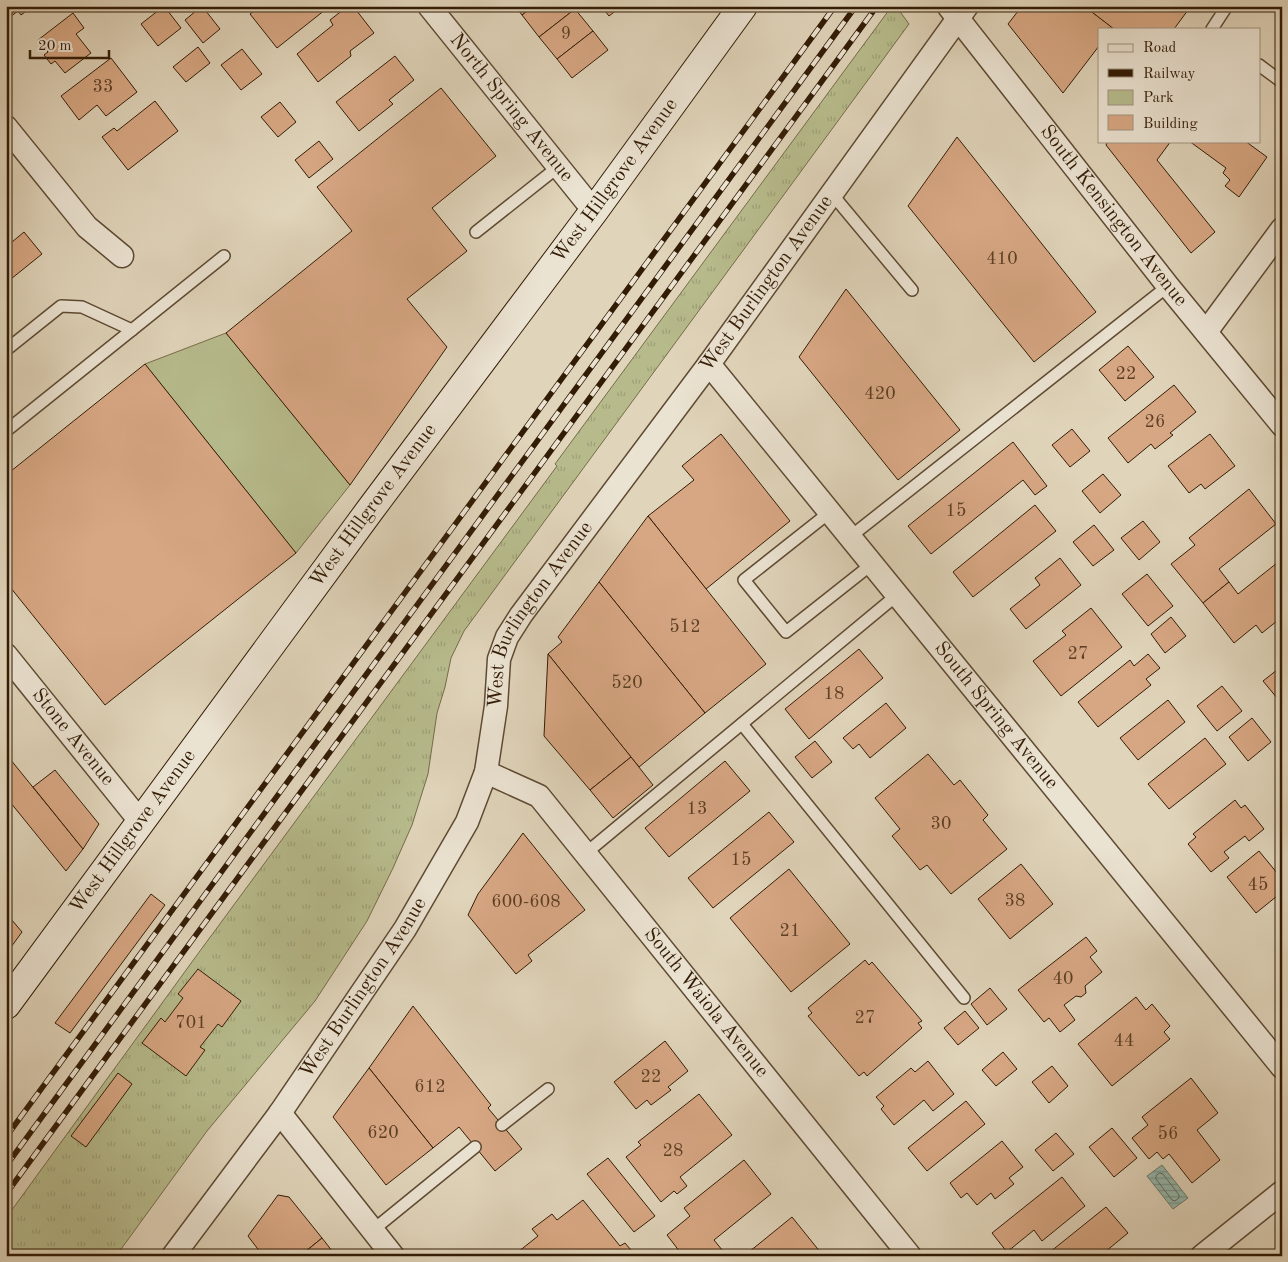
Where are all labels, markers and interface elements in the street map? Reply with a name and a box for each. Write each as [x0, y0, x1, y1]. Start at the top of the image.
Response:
house number: 9 [561, 25, 571, 43]
scale bar [30, 28, 109, 60]
legend [1098, 28, 1260, 142]
street label: North Spring Avenue [446, 30, 577, 186]
text: 20 m [38, 39, 72, 54]
text: Road [1143, 41, 1177, 56]
text: Railway [1143, 67, 1196, 82]
house number: 33 [93, 78, 113, 96]
text: Park [1143, 91, 1174, 106]
street label: West Hillgrove Avenue [549, 95, 682, 267]
text: Building [1143, 117, 1198, 132]
street label: South Kensington Avenue [1036, 122, 1191, 310]
street label: West Burlington Avenue [697, 192, 837, 376]
house number: 410 [986, 250, 1018, 268]
house number: 22 [1116, 365, 1136, 383]
house number: 420 [864, 385, 896, 403]
house number: 26 [1145, 413, 1165, 431]
street label: West Hillgrove Avenue [307, 420, 441, 591]
house number: 15 [946, 502, 966, 520]
street label: West Burlington Avenue [486, 518, 597, 709]
house number: 512 [669, 618, 701, 636]
street label: South Spring Avenue [930, 638, 1062, 793]
house number: 27 [1068, 645, 1088, 663]
house number: 520 [611, 674, 643, 692]
street label: Stone Avenue [28, 685, 118, 790]
house number: 18 [824, 685, 844, 703]
street label: West Hillgrove Avenue [67, 746, 200, 917]
house number: 13 [687, 800, 707, 818]
house number: 30 [931, 815, 951, 833]
house number: 15 [731, 851, 751, 869]
house number: 45 [1248, 876, 1268, 894]
house number: 38 [1005, 892, 1025, 910]
house number: 600-608 [491, 893, 561, 911]
street label: West Burlington Avenue [297, 895, 431, 1082]
house number: 21 [780, 922, 800, 940]
street label: South Waiola Avenue [640, 924, 772, 1082]
house number: 40 [1053, 970, 1073, 988]
house number: 27 [855, 1009, 875, 1027]
house number: 701 [175, 1014, 207, 1032]
house number: 44 [1114, 1032, 1134, 1050]
house number: 22 [641, 1068, 661, 1086]
house number: 612 [414, 1078, 446, 1096]
house number: 620 [367, 1124, 399, 1142]
house number: 56 [1158, 1125, 1178, 1143]
house number: 28 [663, 1142, 683, 1160]

